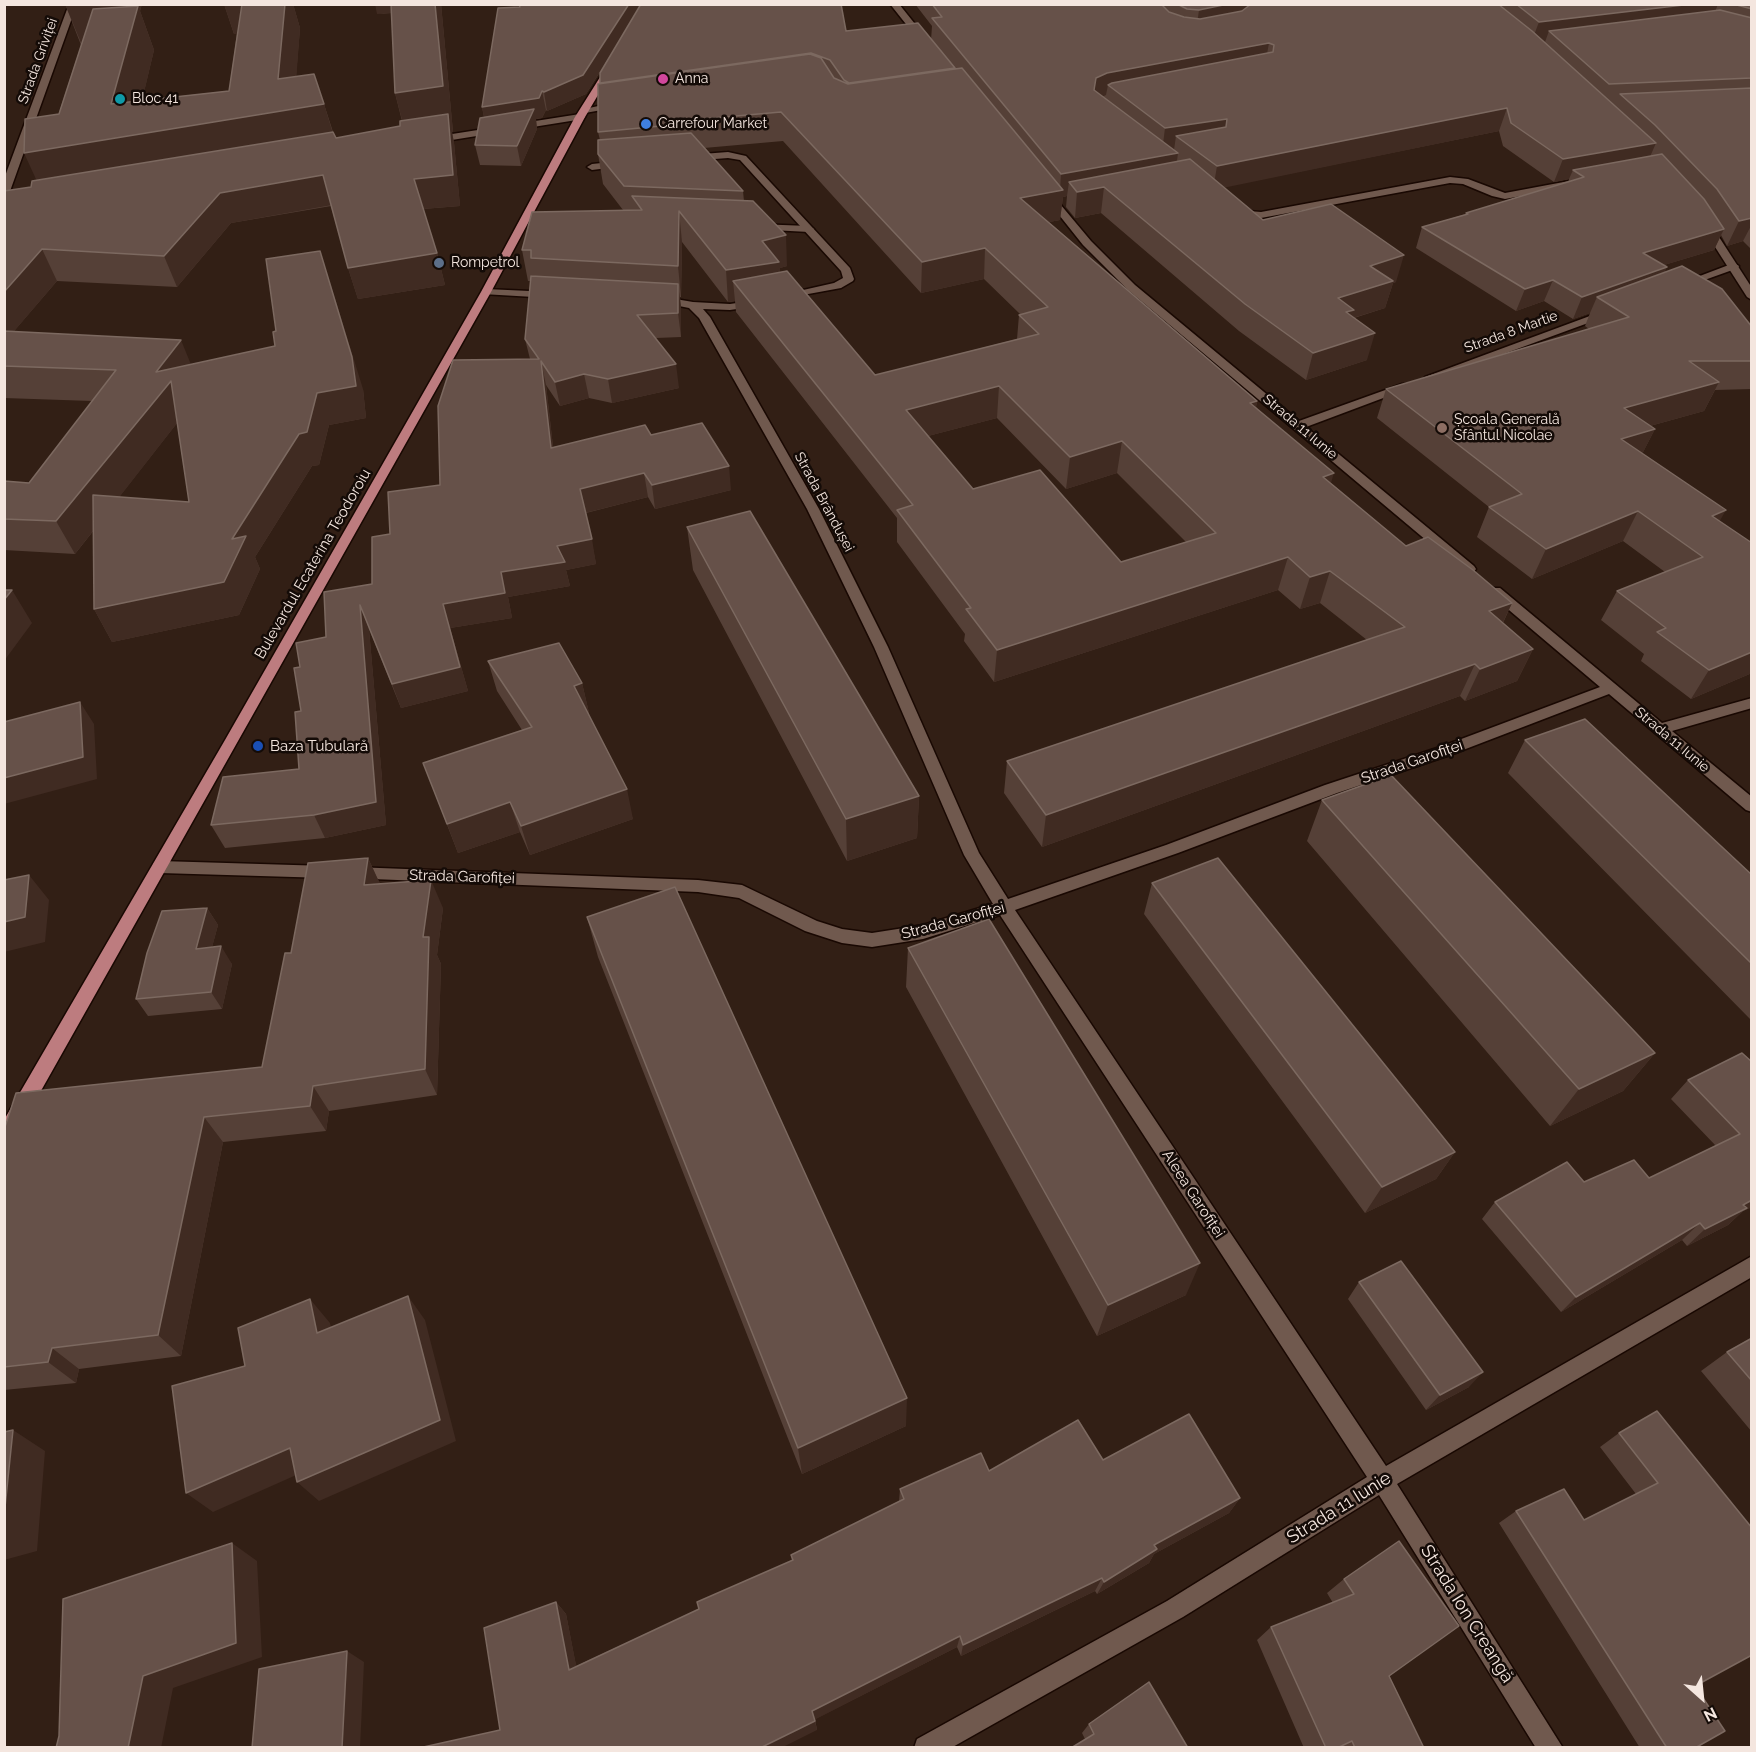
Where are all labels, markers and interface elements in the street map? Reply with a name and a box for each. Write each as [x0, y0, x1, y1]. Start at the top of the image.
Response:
street label: Strada Griviței [15, 16, 61, 106]
place label: Anna [675, 71, 708, 87]
marker: Anna [656, 72, 670, 86]
place label: Bloc 41 [132, 91, 178, 107]
marker: Bloc 41 [113, 92, 127, 106]
place label: Carrefour Market [658, 116, 767, 132]
marker: Carrefour Market [639, 117, 653, 131]
place label: Rompetrol [451, 255, 519, 271]
marker: Rompetrol [432, 256, 446, 270]
street label: Strada 8 Martie [1462, 307, 1560, 357]
street label: Strada 11 Iunie [1259, 391, 1341, 463]
place label: Școala Generală Sfântul Nicolae [1454, 412, 1560, 444]
marker: Școala Generală Sfântul Nicolae [1435, 421, 1449, 435]
street label: Strada Brândușei [791, 449, 857, 555]
street label: Bulevardul Ecaterina Teodoroiu [251, 466, 375, 662]
street label: Strada 11 Iunie [1631, 704, 1713, 776]
street label: Strada Garofiței [1359, 736, 1465, 788]
place label: Baza Tubulară [270, 737, 368, 755]
marker: Baza Tubulară [251, 739, 265, 753]
street label: Strada Garofiței [409, 866, 515, 888]
street label: Strada Garofiței [899, 899, 1007, 943]
street label: Aleea Garofiței [1158, 1147, 1228, 1241]
street label: Strada 11 Iunie [1283, 1467, 1395, 1549]
street label: Strada Ion Creangă [1416, 1541, 1518, 1687]
north arrow [1672, 1668, 1732, 1728]
text: N [1701, 1703, 1720, 1726]

